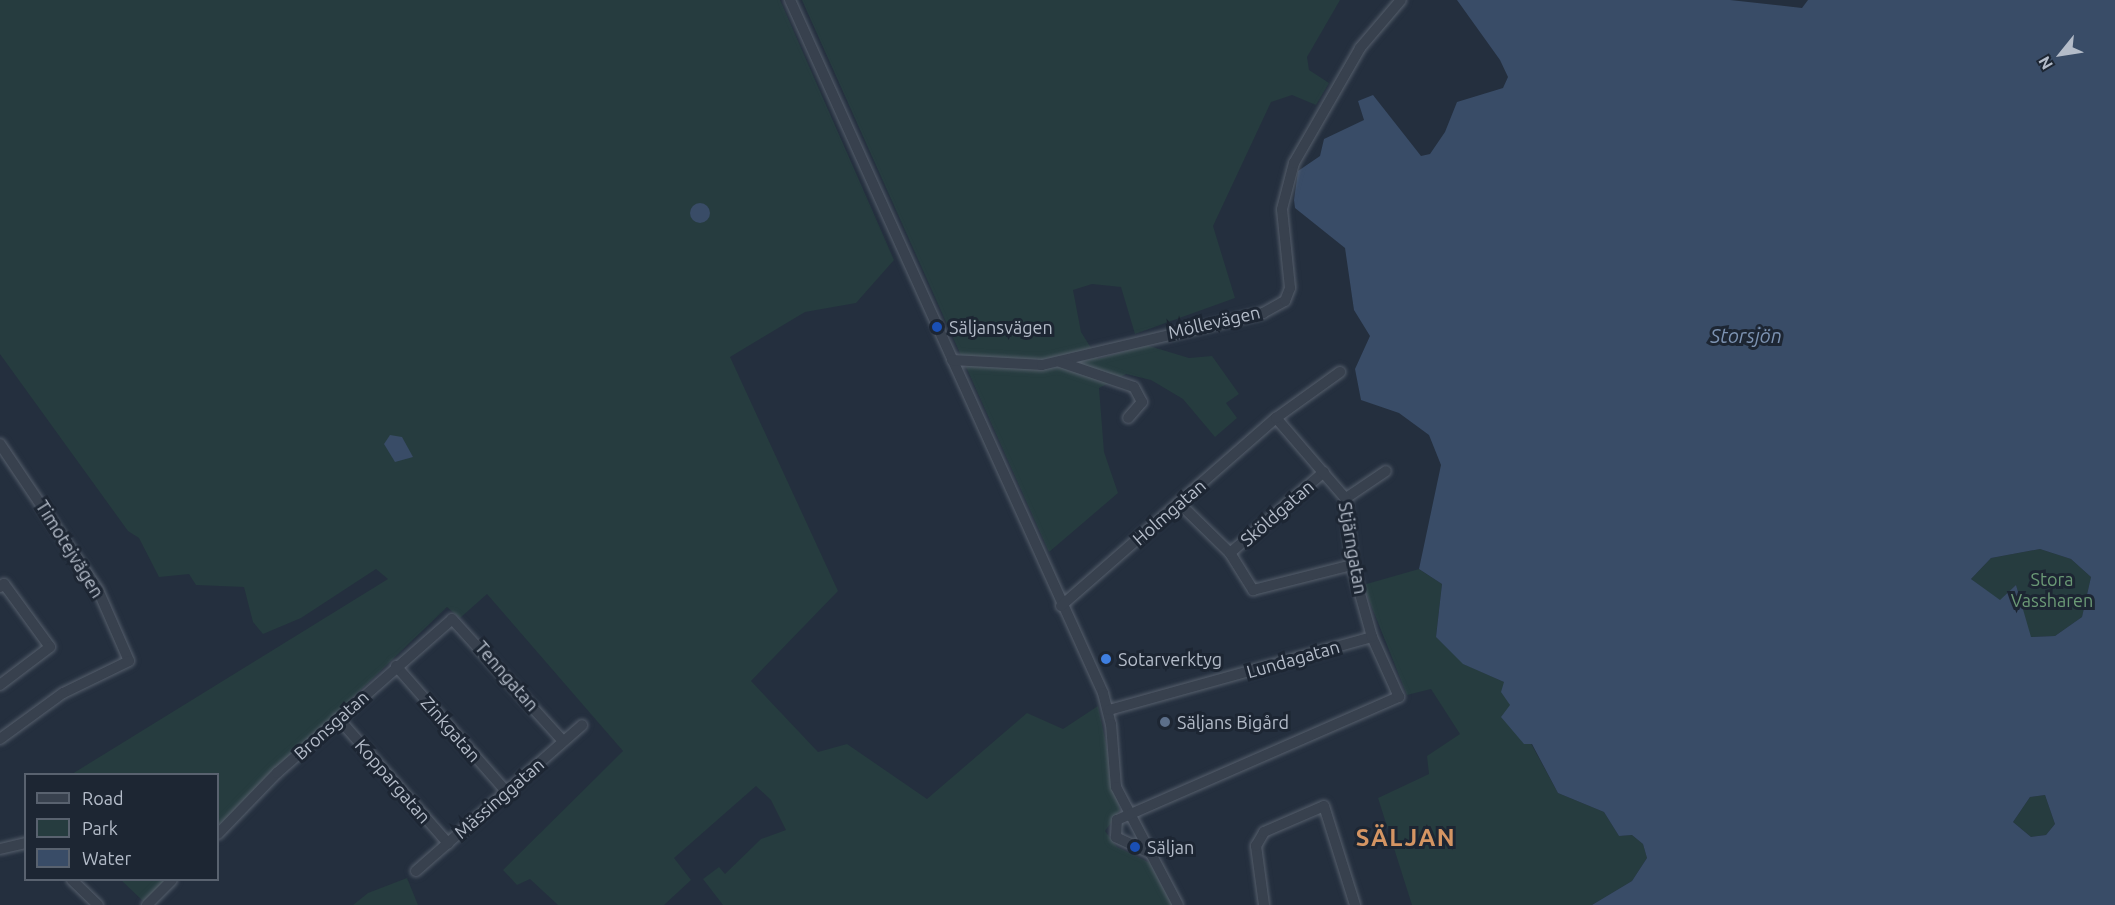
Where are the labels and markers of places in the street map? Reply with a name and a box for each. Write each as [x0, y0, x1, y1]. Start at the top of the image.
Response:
place label: Säljansvägen [949, 316, 1053, 338]
marker: Säljansvägen [930, 320, 944, 334]
place label: Sotarverktyg [1118, 648, 1222, 670]
marker: Sotarverktyg [1099, 652, 1113, 666]
place label: Säljans Bigård [1177, 711, 1289, 733]
marker: Säljans Bigård [1158, 715, 1172, 729]
place label: Säljan [1147, 836, 1194, 858]
marker: Säljan [1128, 840, 1142, 854]

